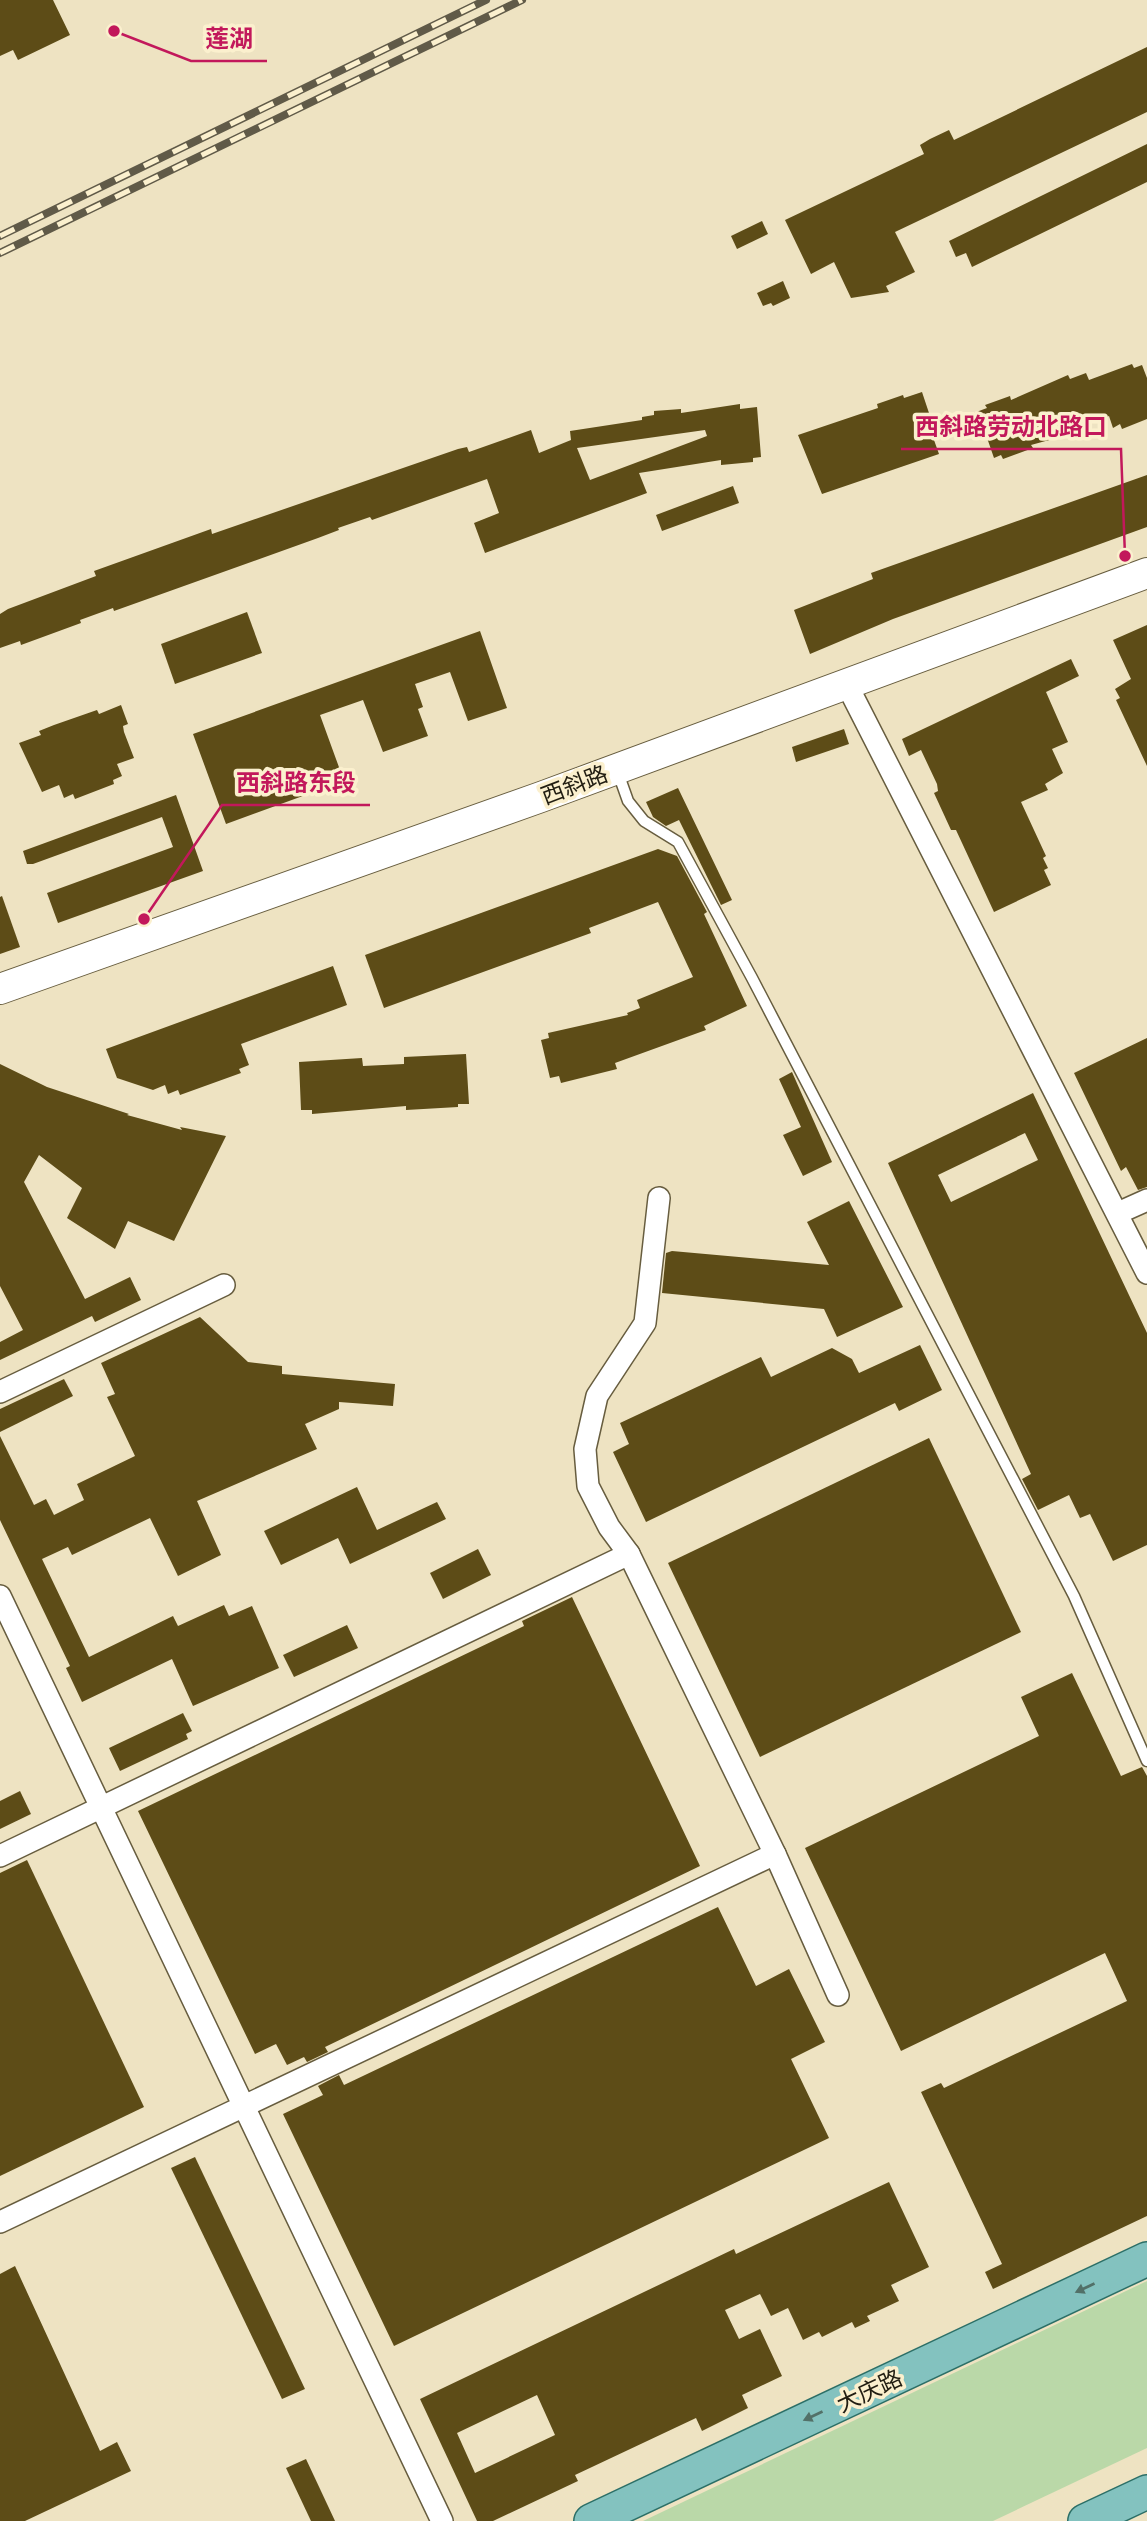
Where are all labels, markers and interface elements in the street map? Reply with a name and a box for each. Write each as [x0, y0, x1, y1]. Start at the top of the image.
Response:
callout: 莲湖 [191, 16, 267, 61]
text: 莲湖 [205, 23, 253, 52]
callout: 西斜路劳动北路口 [901, 404, 1121, 449]
text: 西斜路劳动北路口 [915, 411, 1107, 440]
street label: 西斜路 [537, 759, 611, 809]
callout: 西斜路东段 [222, 760, 370, 805]
text: 西斜路东段 [236, 767, 356, 796]
one-way arrow [1075, 2282, 1095, 2294]
street label: 大庆路 [832, 2363, 906, 2417]
one-way arrow [803, 2411, 823, 2422]

